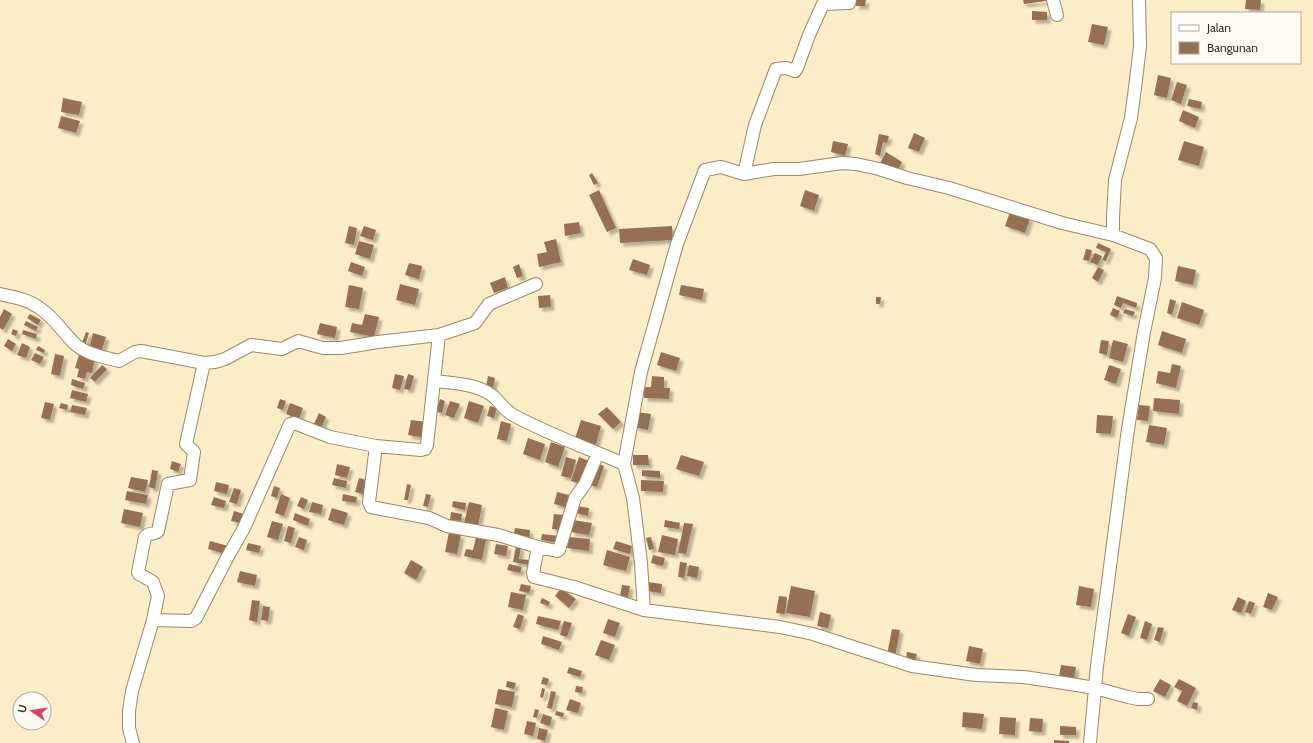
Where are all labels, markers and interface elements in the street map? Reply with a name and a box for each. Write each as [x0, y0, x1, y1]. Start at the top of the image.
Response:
legend [1171, 12, 1301, 64]
text: Jalan [1206, 20, 1231, 35]
text: Bangunan [1207, 40, 1258, 55]
north arrow [12, 691, 52, 731]
text: U [15, 703, 30, 714]

